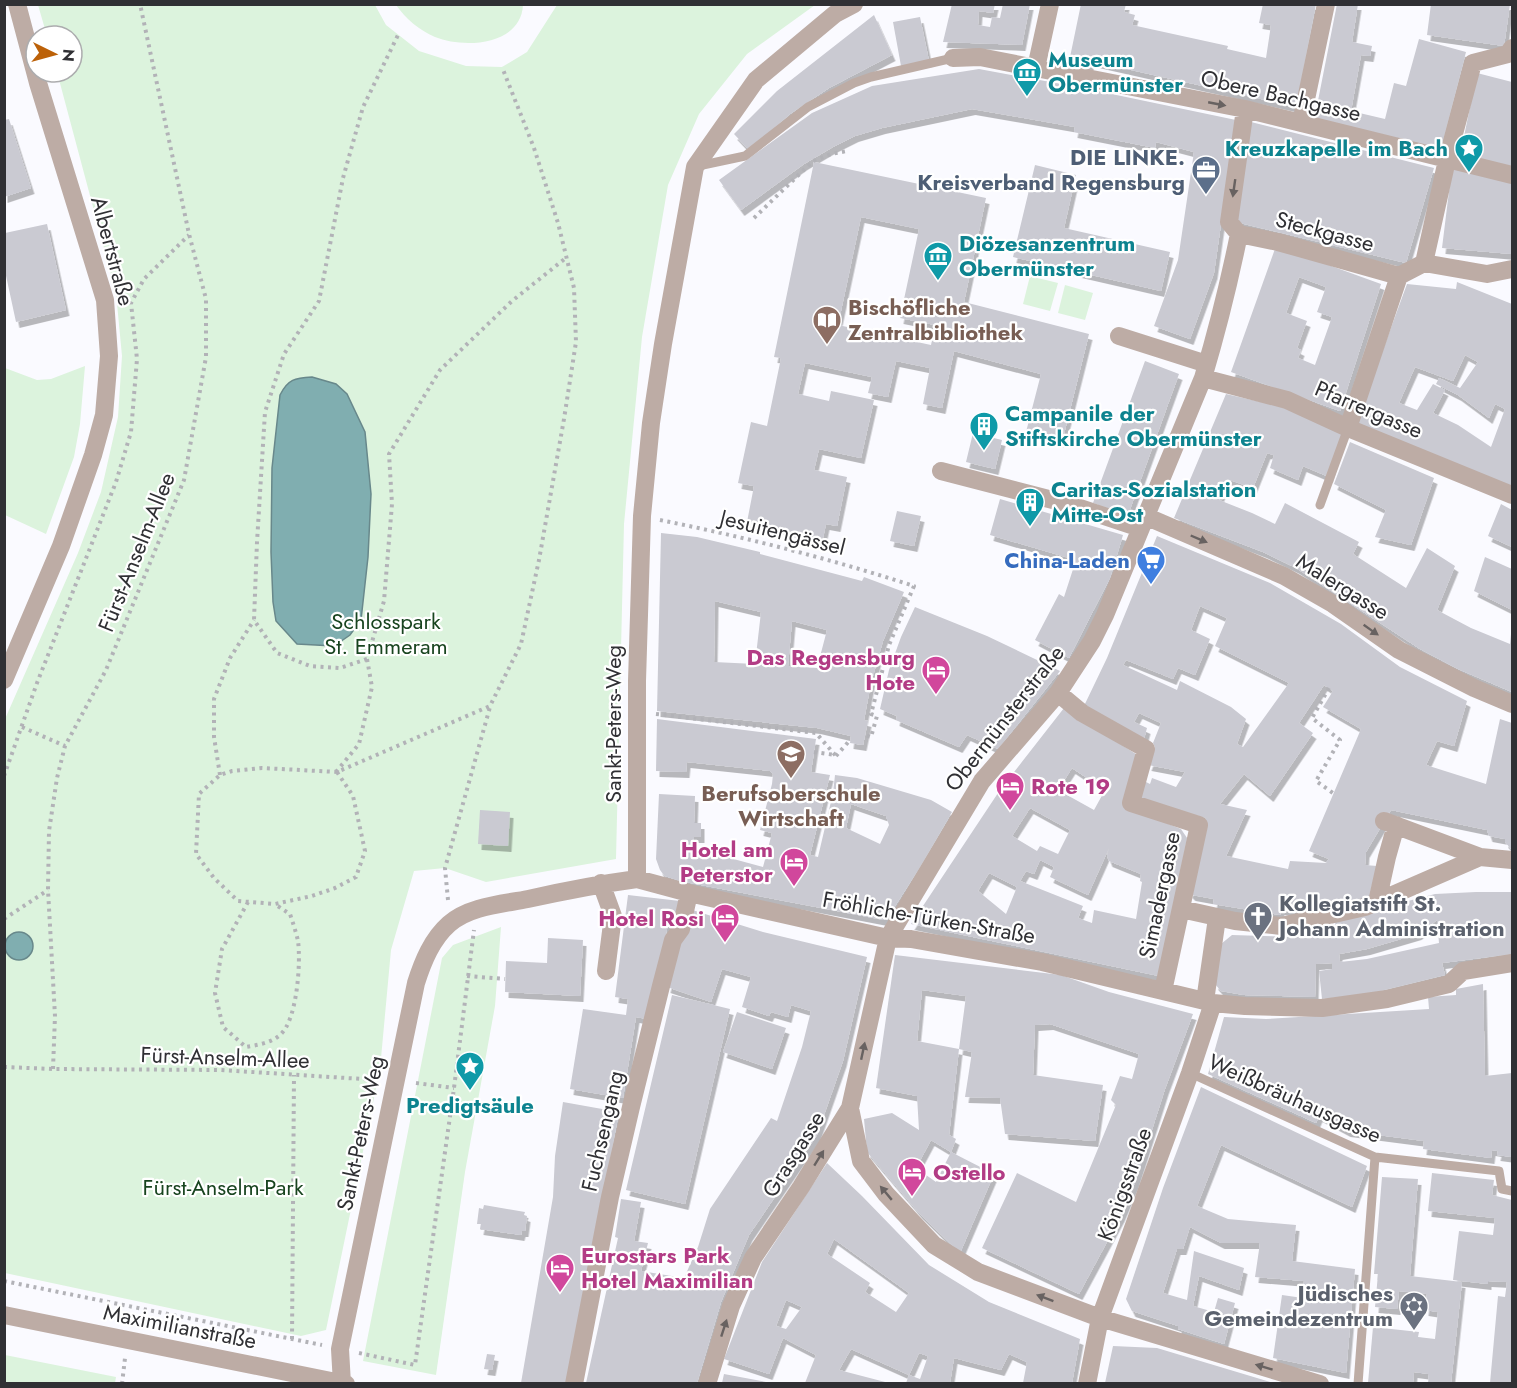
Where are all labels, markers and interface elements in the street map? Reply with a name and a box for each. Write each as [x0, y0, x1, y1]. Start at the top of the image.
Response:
north arrow [24, 24, 84, 84]
place label: Museum Obermünster [1048, 43, 1183, 100]
text: N [56, 48, 80, 63]
museum icon: Museum Obermünster [1011, 56, 1043, 98]
street label: Obere Bachgasse [1198, 61, 1364, 129]
one-way arrow [1208, 100, 1227, 109]
place label: Kreuzkapelle im Bach [1225, 132, 1448, 164]
place icon: Kreuzkapelle im Bach [1453, 132, 1485, 174]
place label: DIE LINKE. Kreisverband Regensburg [917, 141, 1185, 198]
office icon: DIE LINKE. Kreisverband Regensburg [1190, 154, 1222, 196]
one-way arrow [1230, 179, 1239, 198]
street label: Albertstraße [83, 193, 143, 309]
street label: Steckgasse [1272, 203, 1378, 259]
place label: Diözesanzentrum Obermünster [959, 227, 1135, 284]
museum icon: Diözesanzentrum Obermünster [922, 240, 954, 282]
place label: Bischöfliche Zentralbibliothek [848, 291, 1023, 348]
library icon: Bischöfliche Zentralbibliothek [811, 304, 843, 346]
street label: Pfarrergasse [1310, 372, 1428, 446]
place label: Campanile der Stiftskirche Obermünster [1005, 397, 1262, 454]
building icon: Campanile der Stiftskirche Obermünster [968, 410, 1000, 452]
street label: Fürst-Anselm-Allee [89, 468, 183, 636]
place label: Caritas-Sozialstation Mitte-Ost [1051, 473, 1257, 530]
building icon: Caritas-Sozialstation Mitte-Ost [1014, 486, 1046, 528]
street label: Jesuitengässel [714, 500, 849, 563]
one-way arrow [1190, 534, 1208, 544]
place label: China-Laden [1004, 544, 1130, 576]
supermarket icon: China-Laden [1135, 544, 1167, 586]
street label: Malergasse [1290, 545, 1396, 627]
park label: Schlosspark St. Emmeram [324, 605, 448, 662]
one-way arrow [1362, 624, 1378, 636]
street label: Obermünsterstraße [937, 638, 1071, 798]
place label: Das Regensburg Hote [746, 641, 915, 698]
street label: Sankt-Peters-Weg [597, 645, 629, 803]
hotel icon: Das Regensburg Hote [920, 654, 952, 696]
school or university icon: Berufsoberschule Wirtschaft [775, 738, 807, 780]
hotel icon: Rote 19 [994, 770, 1026, 812]
place label: Rote 19 [1031, 770, 1110, 802]
place label: Berufsoberschule Wirtschaft [701, 777, 881, 834]
street label: Simadergasse [1130, 829, 1188, 961]
place label: Hotel am Peterstor [680, 833, 773, 890]
hotel icon: Hotel am Peterstor [778, 846, 810, 888]
street label: Fröhliche-Türken-Straße [820, 883, 1038, 951]
place label: Kollegiatstift St. Johann Administration [1275, 887, 1505, 944]
church icon: Kollegiatstift St. Johann Administration [1242, 900, 1274, 942]
place label: Hotel Rosi [598, 902, 704, 934]
hotel icon: Hotel Rosi [709, 902, 741, 944]
street label: Fürst-Anselm-Allee [140, 1038, 310, 1076]
one-way arrow [858, 1042, 868, 1060]
street label: Weißbräuhausgasse [1203, 1045, 1387, 1151]
place icon: Predigtsäule [454, 1050, 486, 1092]
street label: Sankt-Peters-Weg [328, 1052, 392, 1214]
street label: Fuchsengang [573, 1067, 631, 1195]
place label: Predigtsäule [406, 1089, 534, 1121]
street label: Grasgasse [754, 1105, 832, 1203]
street label: Königsstraße [1089, 1123, 1159, 1245]
one-way arrow [813, 1150, 824, 1166]
hotel icon: Ostello [896, 1156, 928, 1198]
place label: Ostello [933, 1156, 1006, 1188]
park label: Fürst-Anselm-Park [142, 1171, 304, 1203]
one-way arrow [879, 1185, 892, 1201]
place label: Eurostars Park Hotel Maximilian [581, 1239, 753, 1296]
hotel icon: Eurostars Park Hotel Maximilian [544, 1252, 576, 1294]
place label: Jüdisches Gemeindezentrum [1204, 1277, 1393, 1334]
synagogue icon: Jüdisches Gemeindezentrum [1398, 1290, 1430, 1332]
one-way arrow [1036, 1292, 1054, 1302]
street label: Maximilianstraße [101, 1295, 259, 1357]
one-way arrow [720, 1319, 729, 1337]
one-way arrow [1255, 1362, 1273, 1371]

